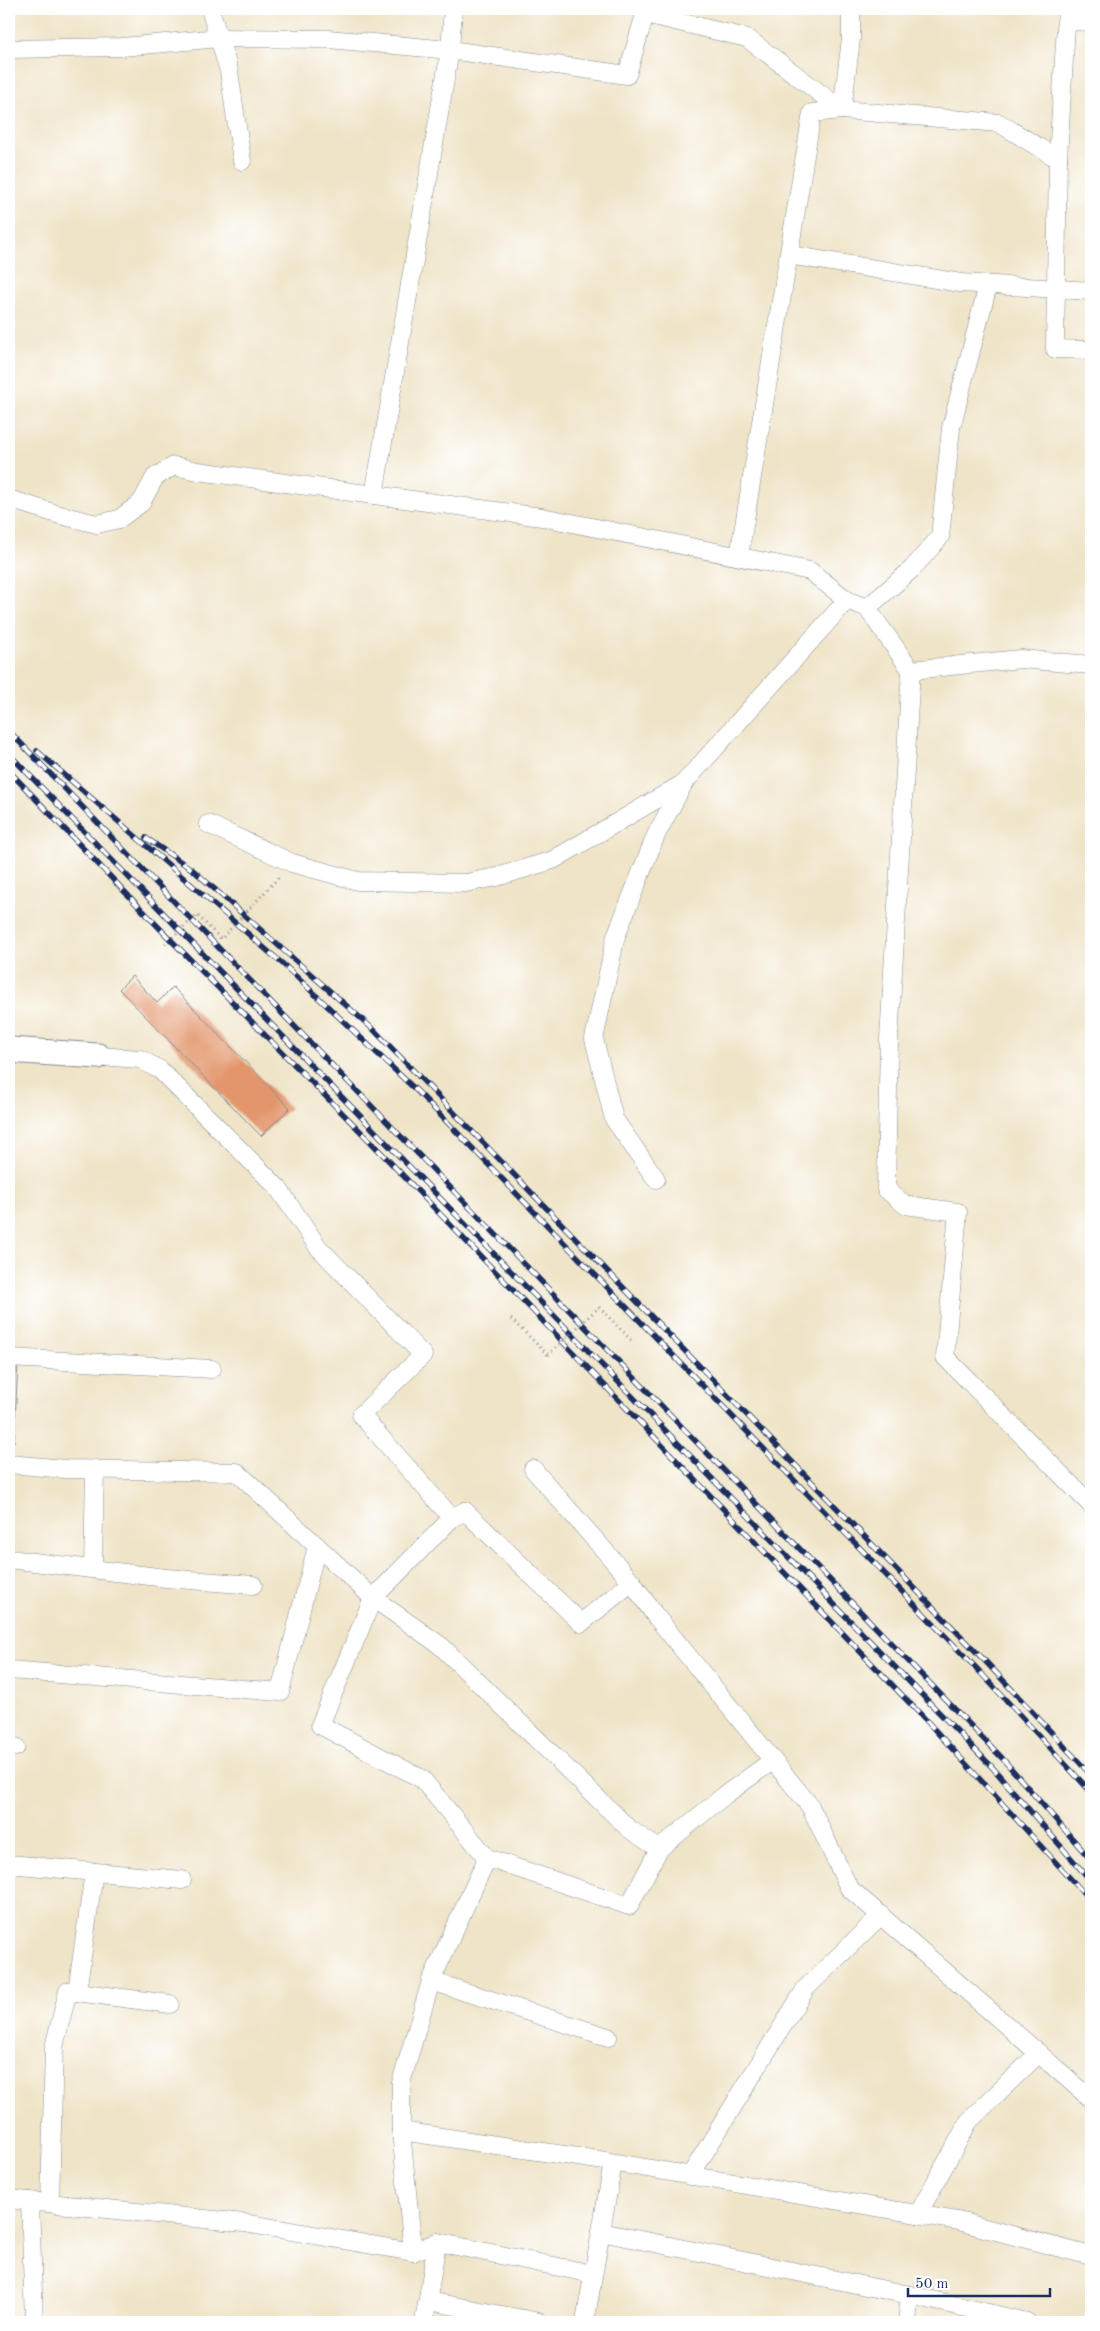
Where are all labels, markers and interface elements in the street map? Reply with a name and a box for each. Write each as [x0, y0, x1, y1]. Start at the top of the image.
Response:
scale bar [908, 2266, 1050, 2298]
text: 50 m [915, 2277, 949, 2292]

